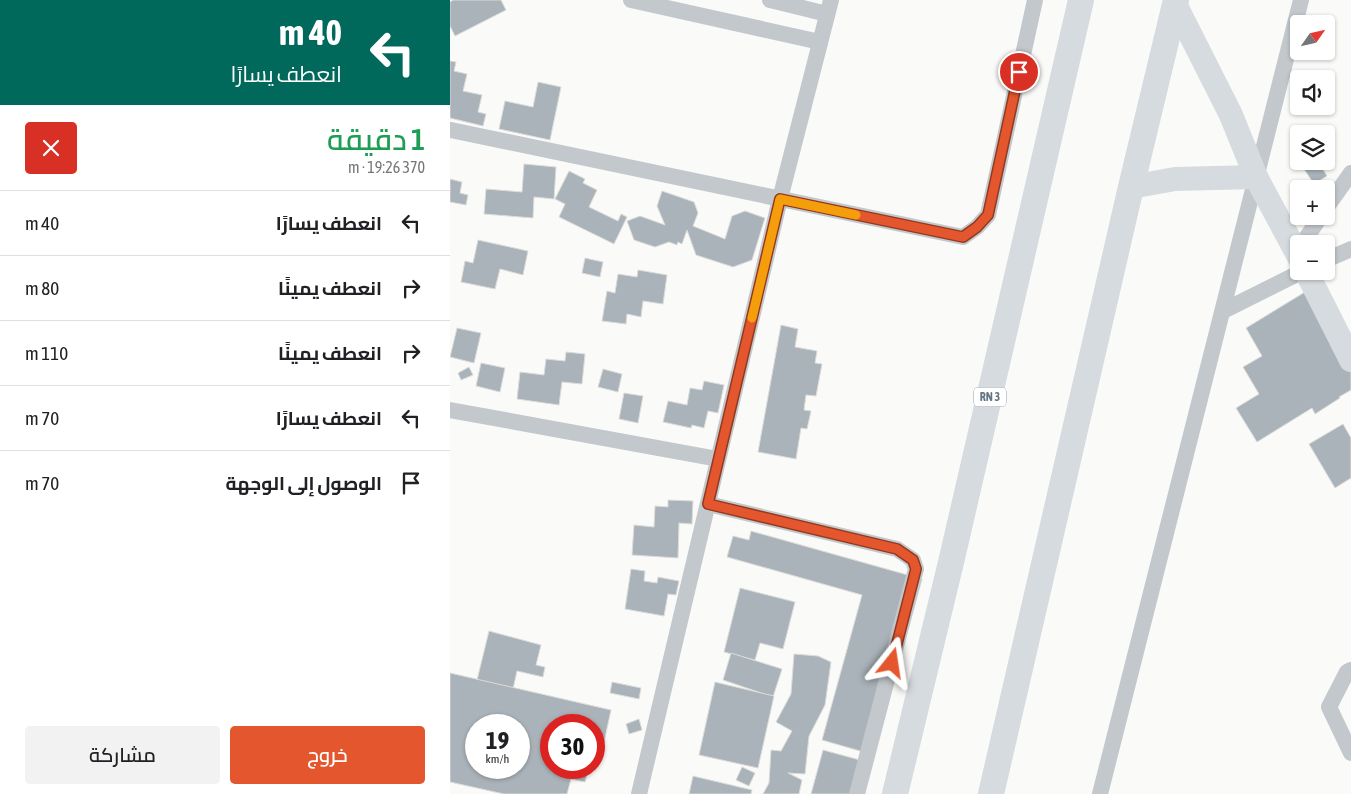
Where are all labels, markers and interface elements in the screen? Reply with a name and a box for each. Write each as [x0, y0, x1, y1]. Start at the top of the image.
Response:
text: 40 m [279, 12, 342, 52]
north arrow [1290, 15, 1335, 60]
map controls [1290, 15, 1335, 280]
icon: left [360, 20, 425, 85]
pin [998, 51, 1040, 93]
icon: arrive [1005, 58, 1033, 86]
text: انعطف يسارًا [231, 61, 342, 87]
button: sound [1290, 70, 1335, 115]
button: close [25, 122, 77, 174]
text: 1 دقيقة [327, 122, 425, 156]
button: layers [1290, 125, 1335, 170]
text: 370 m · 19:26 [348, 158, 425, 176]
button: + [1290, 180, 1335, 225]
icon: left [397, 209, 425, 237]
text: 40 m [25, 212, 59, 234]
text: انعطف يسارًا [276, 212, 382, 234]
button: − [1290, 235, 1335, 280]
icon: right [397, 274, 425, 302]
text: 80 m [25, 277, 59, 299]
text: انعطف يمينًا [278, 277, 382, 299]
icon: right [397, 339, 425, 367]
text: 110 m [25, 342, 68, 364]
text: انعطف يمينًا [278, 342, 382, 364]
road number: RN 3 [974, 388, 1006, 407]
icon: left [397, 404, 425, 432]
text: 70 m [25, 407, 59, 429]
text: انعطف يسارًا [276, 407, 382, 429]
icon: arrive [397, 469, 425, 497]
text: 70 m [25, 472, 59, 494]
text: الوصول إلى الوجهة [225, 472, 382, 494]
position arrow [865, 636, 917, 688]
speed limit sign: 30 [540, 714, 605, 779]
button: مشاركة [25, 726, 220, 784]
button: خروج [230, 726, 425, 784]
text: 19 [486, 726, 509, 754]
text: km/h [486, 752, 509, 766]

